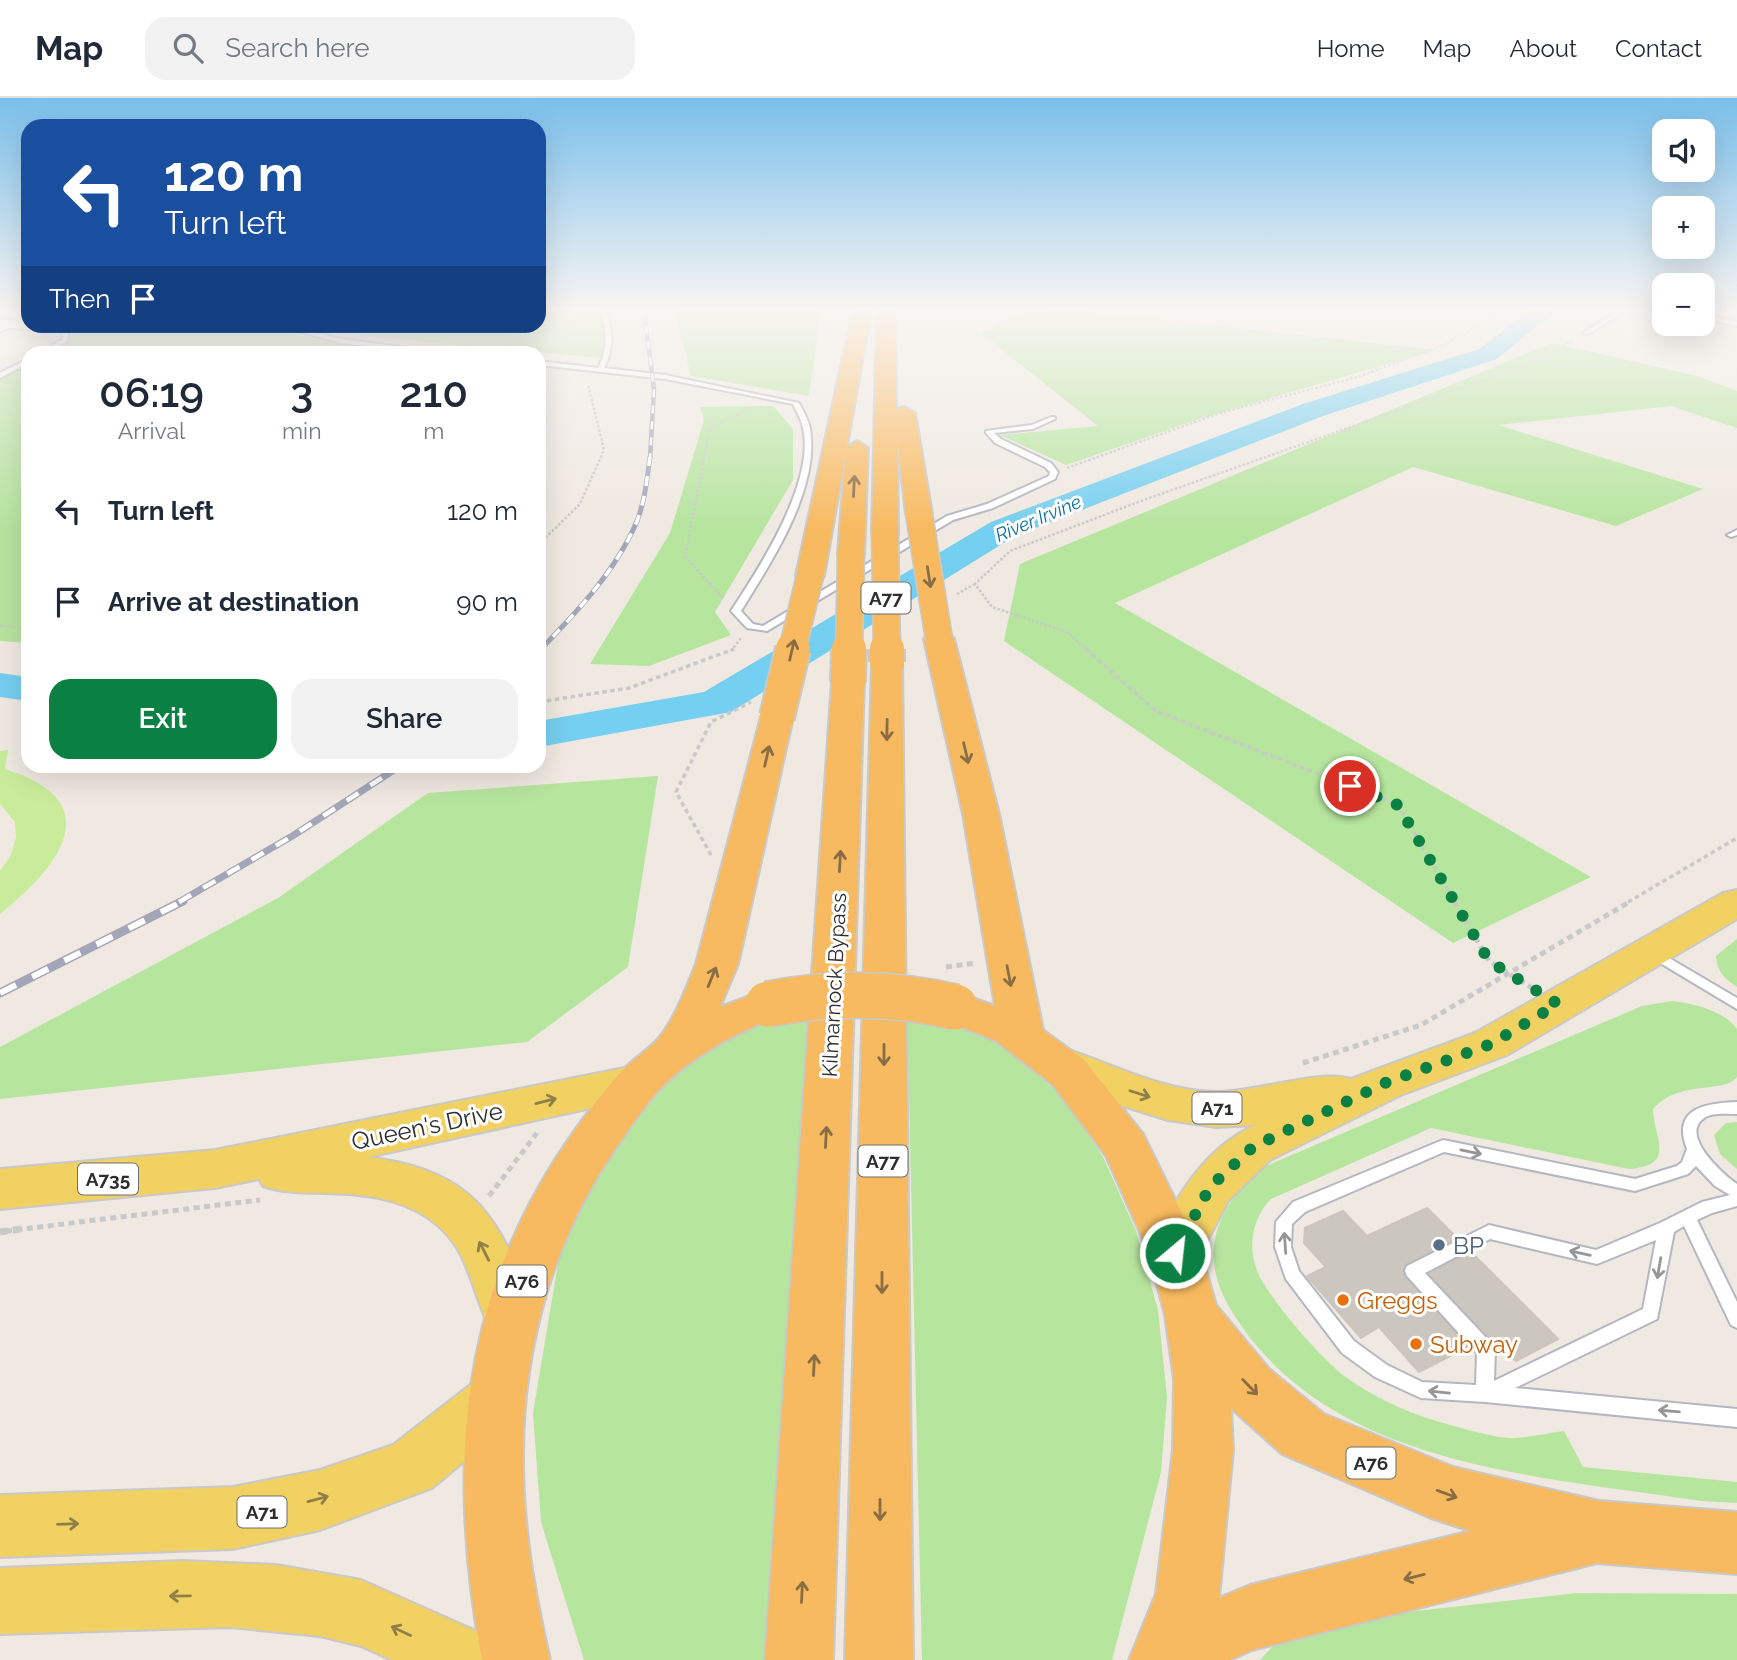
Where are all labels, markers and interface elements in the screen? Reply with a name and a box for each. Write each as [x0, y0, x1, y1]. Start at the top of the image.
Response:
search box [145, 17, 635, 80]
text: Map [35, 29, 103, 68]
icon: search [169, 29, 207, 67]
text: Search here [225, 33, 370, 63]
text: Home [1317, 34, 1385, 63]
text: Map [1423, 34, 1471, 63]
text: About [1509, 34, 1577, 63]
text: Contact [1615, 34, 1702, 63]
map controls [1652, 119, 1715, 336]
button: sound [1652, 119, 1715, 182]
text: 120 m [164, 145, 303, 202]
icon: left [49, 147, 140, 238]
button: + [1652, 196, 1715, 259]
text: Turn left [164, 204, 286, 241]
button: − [1652, 273, 1715, 336]
icon: arrive [124, 280, 162, 318]
text: Then [49, 284, 110, 314]
text: 06:19 [99, 368, 204, 417]
text: 3 [290, 368, 313, 417]
text: 210 [399, 368, 468, 417]
text: Arrival [118, 417, 185, 444]
text: min [282, 417, 322, 444]
text: m [423, 417, 444, 444]
one-way arrow [848, 474, 861, 497]
water label: River Irvine [992, 490, 1084, 546]
icon: left [49, 492, 87, 530]
text: Turn left [108, 496, 214, 526]
text: 120 m [447, 496, 518, 526]
one-way arrow [923, 565, 936, 587]
icon: arrive [49, 583, 87, 621]
road number: A77 [862, 583, 910, 614]
text: Arrive at destination [108, 587, 359, 617]
text: 90 m [456, 587, 518, 617]
one-way arrow [787, 640, 800, 662]
button: Exit [49, 679, 277, 759]
button: Share [291, 679, 518, 759]
one-way arrow [880, 718, 894, 741]
one-way arrow [960, 741, 973, 764]
one-way arrow [761, 745, 774, 768]
pin [1320, 756, 1380, 816]
icon: arrive [1331, 767, 1369, 805]
one-way arrow [834, 850, 847, 873]
street label: Kilmarnock Bypass [817, 892, 851, 1078]
one-way arrow [1003, 964, 1017, 987]
one-way arrow [707, 967, 720, 988]
one-way arrow [877, 1044, 891, 1067]
one-way arrow [1129, 1088, 1151, 1101]
road number: A71 [1192, 1092, 1242, 1124]
one-way arrow [534, 1094, 557, 1107]
street label: Queen's Drive [349, 1096, 505, 1156]
one-way arrow [820, 1127, 833, 1149]
one-way arrow [1459, 1145, 1482, 1159]
road number: A77 [858, 1146, 908, 1176]
road number: A735 [78, 1163, 138, 1194]
position arrow [1138, 1216, 1212, 1290]
place label: BP [1453, 1231, 1484, 1260]
one-way arrow [1278, 1232, 1291, 1255]
marker: BP [1431, 1237, 1447, 1253]
one-way arrow [476, 1241, 490, 1262]
one-way arrow [1569, 1246, 1592, 1259]
one-way arrow [1652, 1256, 1665, 1279]
road number: A76 [498, 1266, 546, 1296]
one-way arrow [875, 1271, 889, 1294]
place label: Greggs [1357, 1286, 1438, 1315]
marker: Greggs [1335, 1292, 1351, 1308]
place label: Subway [1430, 1330, 1518, 1359]
marker: Subway [1408, 1336, 1424, 1352]
one-way arrow [808, 1354, 821, 1376]
one-way arrow [1242, 1378, 1258, 1396]
one-way arrow [1428, 1386, 1451, 1399]
one-way arrow [1658, 1404, 1681, 1417]
road number: A76 [1346, 1448, 1396, 1478]
one-way arrow [1436, 1489, 1458, 1501]
one-way arrow [307, 1492, 329, 1505]
road number: A71 [238, 1496, 286, 1528]
one-way arrow [873, 1499, 887, 1522]
one-way arrow [56, 1517, 79, 1530]
one-way arrow [1403, 1571, 1426, 1585]
one-way arrow [796, 1581, 809, 1604]
one-way arrow [168, 1589, 191, 1603]
one-way arrow [391, 1624, 412, 1637]

